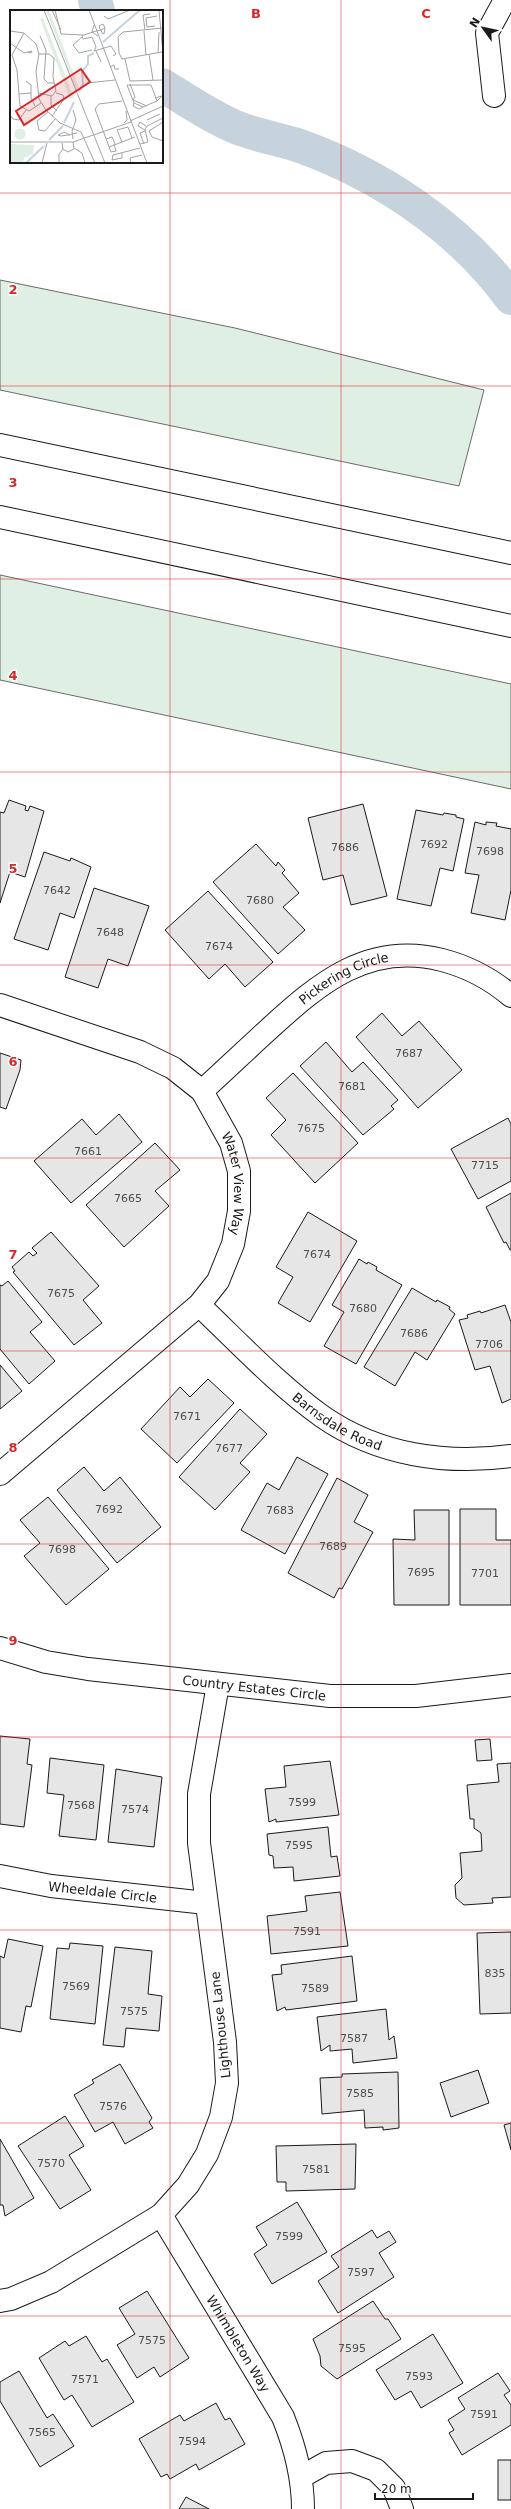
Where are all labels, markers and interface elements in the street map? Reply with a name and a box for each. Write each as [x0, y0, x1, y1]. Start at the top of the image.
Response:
text: B [251, 6, 261, 21]
text: C [421, 6, 431, 21]
north arrow [463, 8, 503, 48]
inset map [10, 10, 163, 163]
text: N [467, 15, 483, 30]
text: 2 [8, 282, 18, 297]
text: 3 [8, 475, 18, 490]
text: 4 [8, 668, 18, 683]
house number: 7692 [420, 838, 448, 851]
house number: 7686 [331, 841, 359, 854]
house number: 7698 [476, 845, 504, 858]
text: 5 [8, 861, 18, 876]
house number: 7642 [43, 884, 71, 897]
house number: 7680 [246, 894, 274, 907]
house number: 7648 [96, 926, 124, 939]
house number: 7674 [205, 940, 233, 953]
street label: Pickering Circle [296, 950, 390, 1007]
house number: 7687 [395, 1047, 423, 1060]
text: 6 [8, 1054, 18, 1069]
house number: 7681 [338, 1080, 366, 1093]
house number: 7675 [297, 1122, 325, 1135]
street label: Water View Way [218, 1129, 246, 1237]
house number: 7661 [74, 1145, 102, 1158]
house number: 7715 [471, 1159, 499, 1172]
house number: 7665 [114, 1192, 142, 1205]
text: 7 [8, 1247, 18, 1262]
house number: 7674 [303, 1248, 331, 1261]
house number: 7675 [47, 1287, 75, 1300]
house number: 7680 [349, 1302, 377, 1315]
house number: 7686 [400, 1327, 428, 1340]
house number: 7706 [475, 1338, 503, 1351]
street label: Barnsdale Road [289, 1389, 384, 1454]
house number: 7671 [173, 1410, 201, 1423]
text: 8 [8, 1440, 18, 1455]
house number: 7677 [215, 1442, 243, 1455]
house number: 7692 [95, 1503, 123, 1516]
house number: 7683 [266, 1504, 294, 1517]
house number: 7689 [319, 1540, 347, 1553]
house number: 7698 [48, 1543, 76, 1556]
house number: 7695 [407, 1566, 435, 1579]
house number: 7701 [471, 1567, 499, 1580]
text: 9 [8, 1633, 18, 1648]
street label: Country Estates Circle [182, 1673, 327, 1704]
house number: 7599 [288, 1796, 316, 1809]
house number: 7568 [67, 1799, 95, 1812]
house number: 7574 [121, 1803, 149, 1816]
house number: 7595 [285, 1839, 313, 1852]
street label: Wheeldale Circle [48, 1879, 158, 1906]
house number: 7591 [293, 1925, 321, 1938]
house number: 835 [485, 1967, 506, 1980]
street label: Lighthouse Lane [207, 1971, 234, 2079]
house number: 7569 [62, 1980, 90, 1993]
house number: 7589 [301, 1982, 329, 1995]
house number: 7575 [120, 2005, 148, 2018]
house number: 7587 [340, 2032, 368, 2045]
house number: 7585 [346, 2087, 374, 2100]
house number: 7576 [99, 2100, 127, 2113]
house number: 7570 [37, 2157, 65, 2170]
house number: 7581 [302, 2163, 330, 2176]
house number: 7599 [275, 2230, 303, 2243]
house number: 7597 [347, 2266, 375, 2279]
street label: Whimbleton Way [203, 2293, 273, 2395]
house number: 7575 [138, 2334, 166, 2347]
house number: 7595 [338, 2342, 366, 2355]
house number: 7593 [405, 2370, 433, 2383]
house number: 7571 [71, 2373, 99, 2386]
house number: 7591 [470, 2408, 498, 2421]
house number: 7565 [28, 2426, 56, 2439]
house number: 7594 [178, 2435, 206, 2448]
scale bar [375, 2475, 473, 2501]
text: 20 m [381, 2482, 412, 2496]

